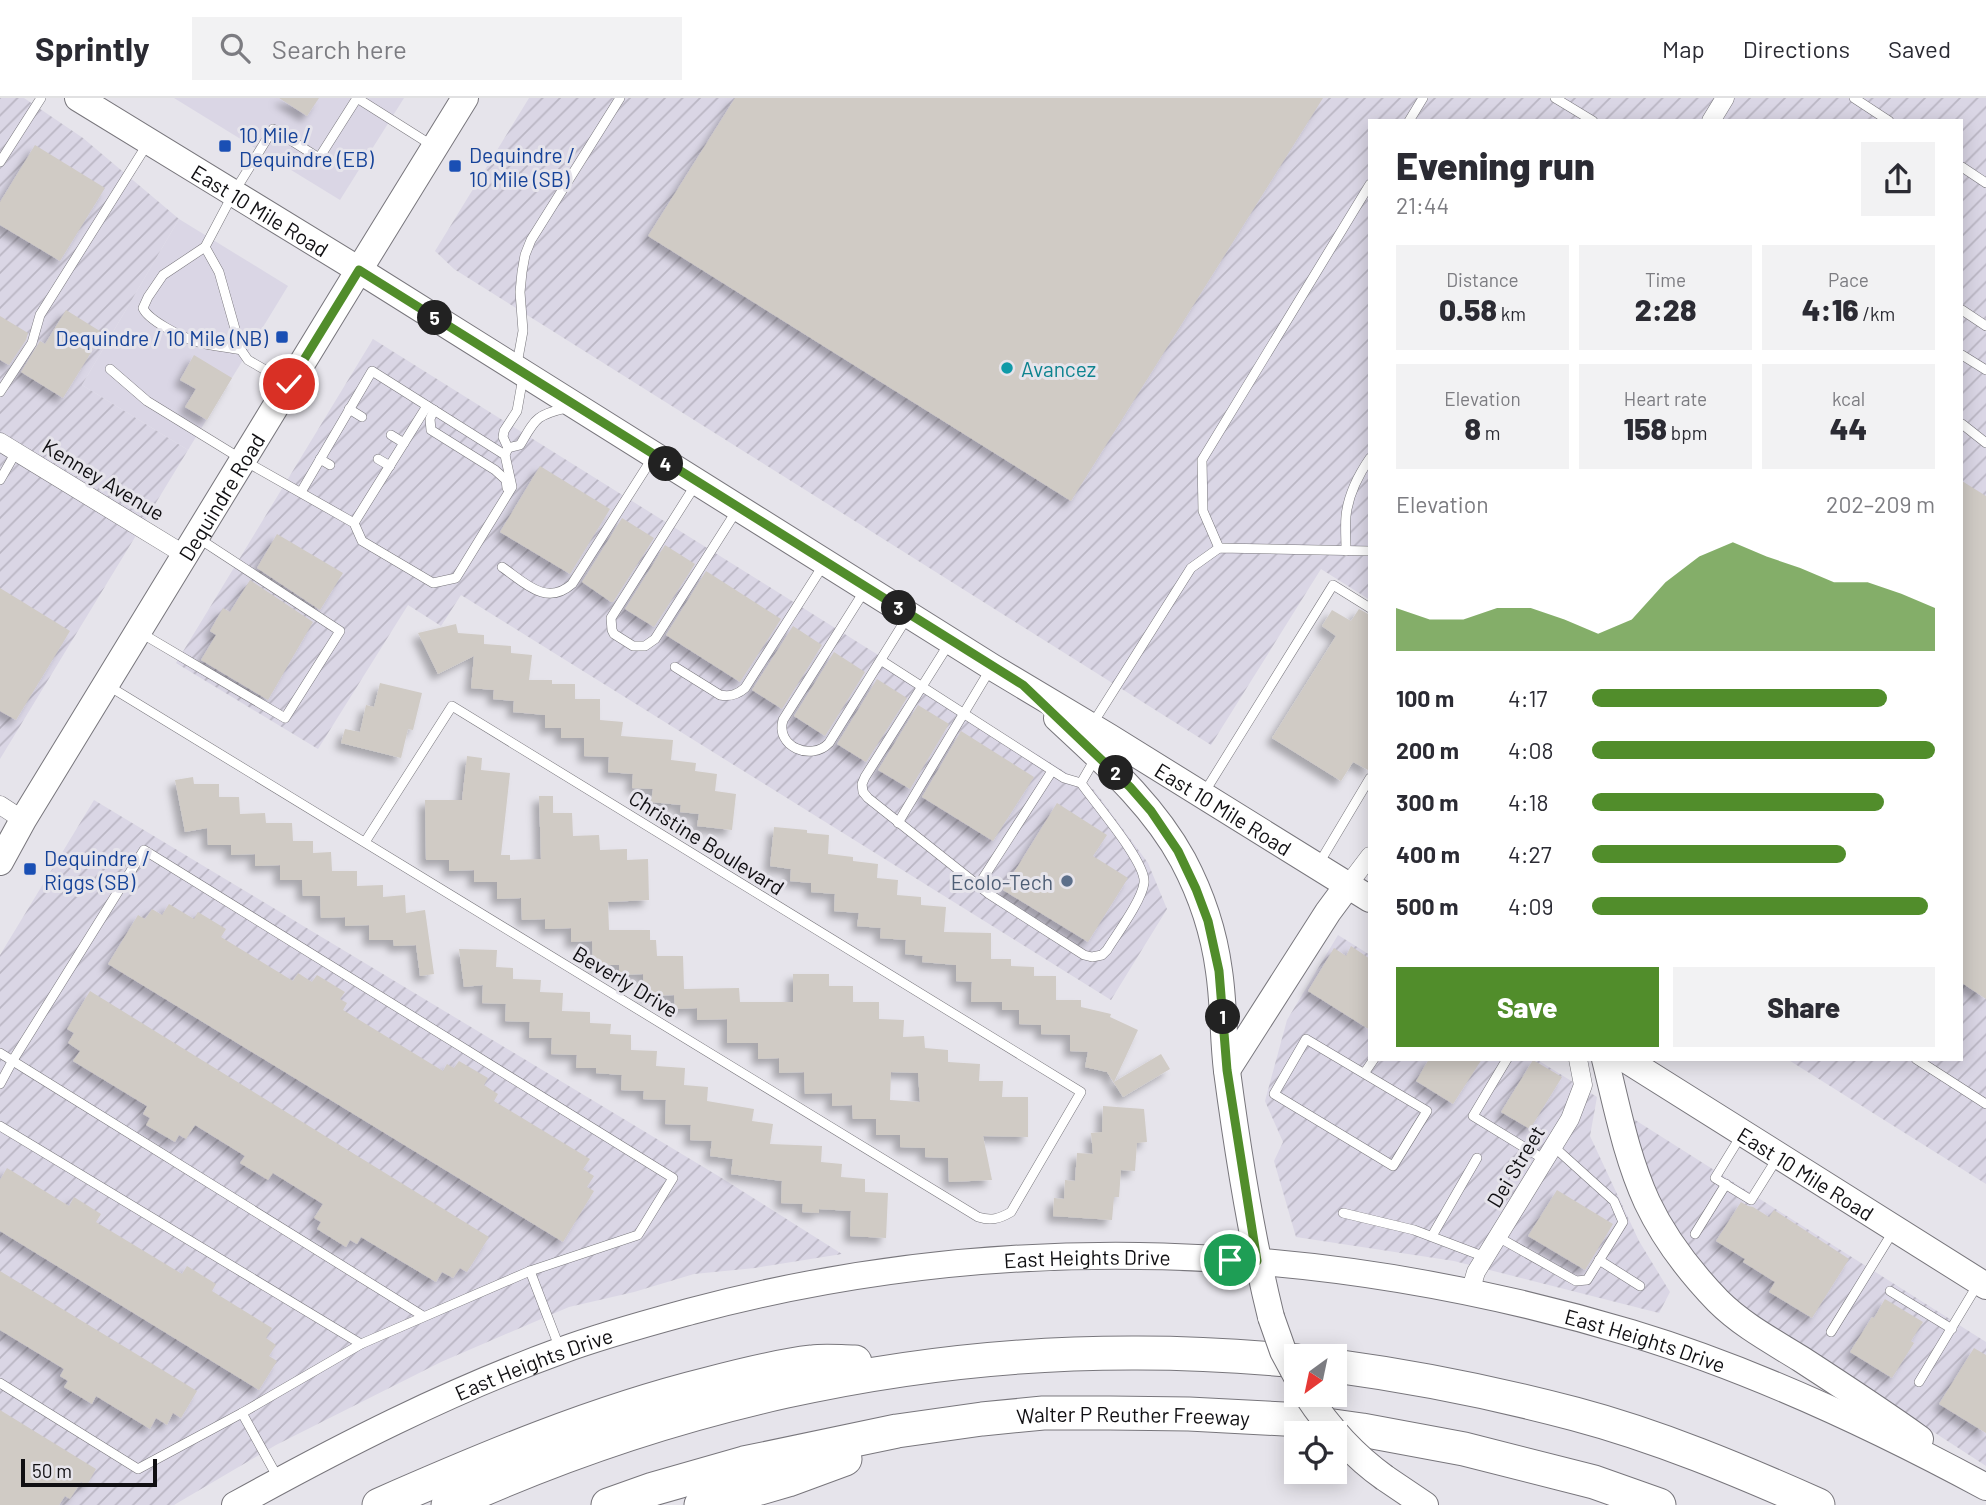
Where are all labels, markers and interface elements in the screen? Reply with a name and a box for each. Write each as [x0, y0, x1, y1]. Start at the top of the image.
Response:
search box [192, 17, 682, 80]
text: Sprintly [35, 28, 150, 68]
icon: search [216, 29, 254, 67]
text: Search here [272, 33, 407, 64]
text: Map [1662, 34, 1705, 63]
text: Directions [1743, 34, 1850, 63]
text: Saved [1888, 34, 1951, 63]
place label: 10 Mile / Dequindre (EB) [239, 122, 374, 171]
marker: 10 Mile / Dequindre (EB) [217, 138, 233, 154]
place label: Dequindre / 10 Mile (SB) [469, 142, 575, 191]
text: Evening run [1396, 142, 1595, 188]
button: share [1861, 142, 1935, 216]
street label: East 10 Mile Road [188, 158, 334, 261]
marker: Dequindre / 10 Mile (SB) [447, 158, 463, 174]
text: 21:44 [1396, 191, 1449, 219]
text: Distance [1446, 268, 1519, 291]
text: Time [1645, 268, 1686, 291]
text: Pace [1828, 268, 1869, 291]
text: 0.58 [1439, 291, 1497, 327]
text: 2:28 [1635, 291, 1696, 327]
text: 4:16 [1802, 291, 1859, 327]
pin: 5 [418, 300, 452, 336]
text: km [1497, 302, 1526, 325]
text: /km [1859, 302, 1895, 325]
text: 5 [429, 306, 440, 329]
place label: Dequindre / 10 Mile (NB) [55, 325, 269, 350]
marker: Dequindre / 10 Mile (NB) [274, 329, 290, 345]
pin [259, 354, 319, 414]
place label: Avancez [1021, 356, 1096, 381]
marker: Avancez [999, 360, 1015, 376]
icon: check [270, 365, 308, 403]
text: Elevation [1444, 387, 1521, 410]
text: Heart rate [1624, 387, 1707, 410]
text: kcal [1832, 387, 1865, 410]
text: 8 [1465, 410, 1481, 446]
text: 158 [1624, 410, 1667, 446]
text: 44 [1830, 410, 1867, 446]
text: m [1481, 421, 1501, 444]
text: bpm [1667, 421, 1707, 444]
street label: Dequindre Road [172, 428, 269, 565]
street label: Kenney Avenue [39, 433, 169, 525]
pin: 4 [648, 446, 684, 482]
text: 4 [660, 452, 671, 475]
text: Elevation [1396, 490, 1489, 518]
text: 202–209 m [1826, 490, 1935, 518]
pin: 3 [881, 590, 916, 626]
text: 3 [893, 596, 904, 619]
text: 100 m [1396, 684, 1454, 712]
text: 4:17 [1508, 684, 1547, 712]
text: 200 m [1396, 736, 1459, 764]
text: 4:08 [1508, 736, 1553, 764]
pin: 2 [1098, 756, 1134, 790]
street label: East 10 Mile Road [1151, 756, 1297, 860]
text: 2 [1110, 761, 1121, 784]
street label: Christine Boulevard [625, 784, 789, 900]
text: 300 m [1396, 788, 1458, 816]
text: 4:18 [1508, 788, 1549, 816]
text: 400 m [1396, 840, 1460, 868]
text: 4:27 [1508, 840, 1552, 868]
place label: Dequindre / Riggs (SB) [44, 845, 150, 894]
marker: Dequindre / Riggs (SB) [22, 861, 38, 877]
place label: Ecolo-Tech [951, 869, 1053, 894]
marker: Ecolo-Tech [1059, 873, 1075, 889]
text: 500 m [1396, 892, 1458, 920]
text: 4:09 [1508, 892, 1553, 920]
street label: Beverly Drive [569, 940, 683, 1022]
button: Save [1396, 967, 1659, 1047]
button: Share [1673, 967, 1935, 1047]
pin: 1 [1206, 1000, 1240, 1034]
text: 1 [1219, 1005, 1226, 1028]
street label: Dei Street [1481, 1121, 1549, 1211]
street label: East 10 Mile Road [1734, 1121, 1879, 1225]
pin [1200, 1230, 1260, 1290]
icon: arrive [1211, 1241, 1249, 1279]
street label: East Heights Drive [1003, 1243, 1171, 1272]
street label: East Heights Drive [1562, 1303, 1729, 1377]
street label: East Heights Drive [451, 1322, 615, 1405]
north arrow [1284, 1344, 1348, 1407]
map controls [1284, 1344, 1347, 1484]
street label: Walter P Reuther Freeway [1015, 1400, 1251, 1430]
button: locate [1284, 1421, 1347, 1484]
scale bar [21, 1456, 158, 1488]
text: 50 m [32, 1459, 72, 1482]

